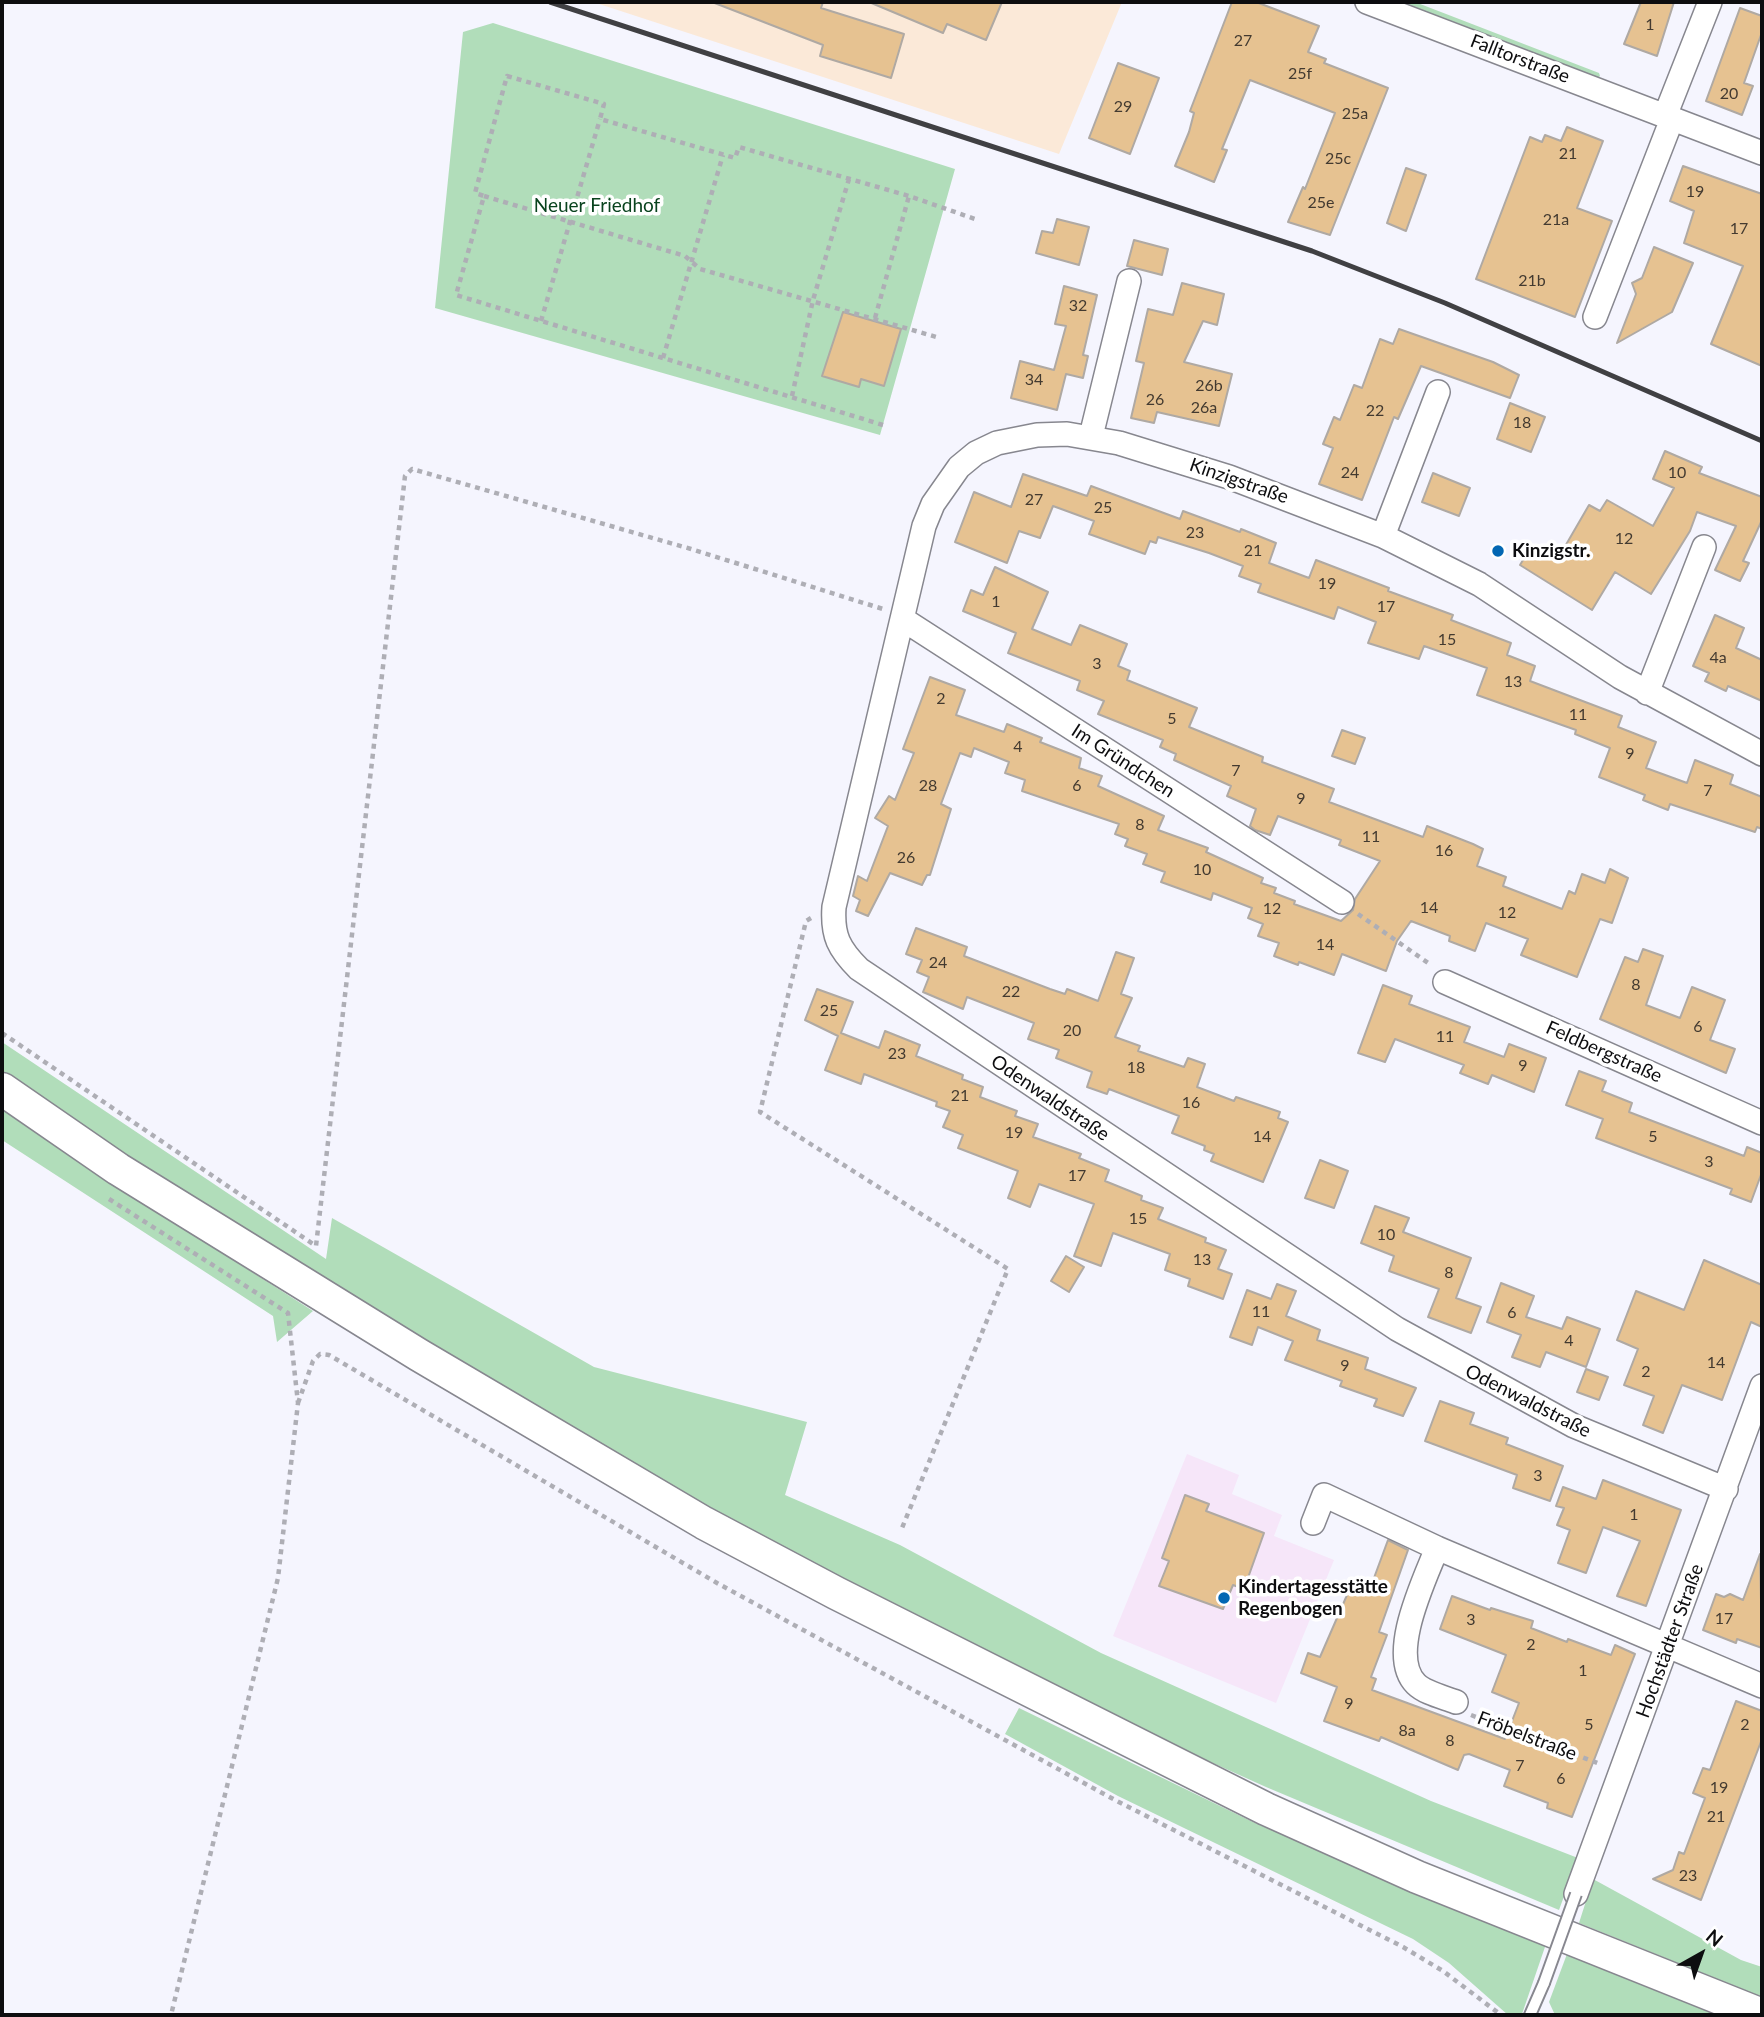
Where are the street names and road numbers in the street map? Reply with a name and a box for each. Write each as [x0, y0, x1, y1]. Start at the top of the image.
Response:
street label: Falltorstraße [1467, 30, 1573, 88]
street label: Kinzigstraße [1187, 453, 1291, 509]
street label: Im Gründchen [1067, 719, 1179, 803]
street label: Feldbergstraße [1542, 1016, 1666, 1088]
street label: Odenwaldstraße [986, 1050, 1114, 1146]
street label: Odenwaldstraße [1461, 1360, 1595, 1442]
street label: Hochstädter Straße [1632, 1561, 1708, 1721]
street label: Fröbelstraße [1474, 1707, 1580, 1765]

